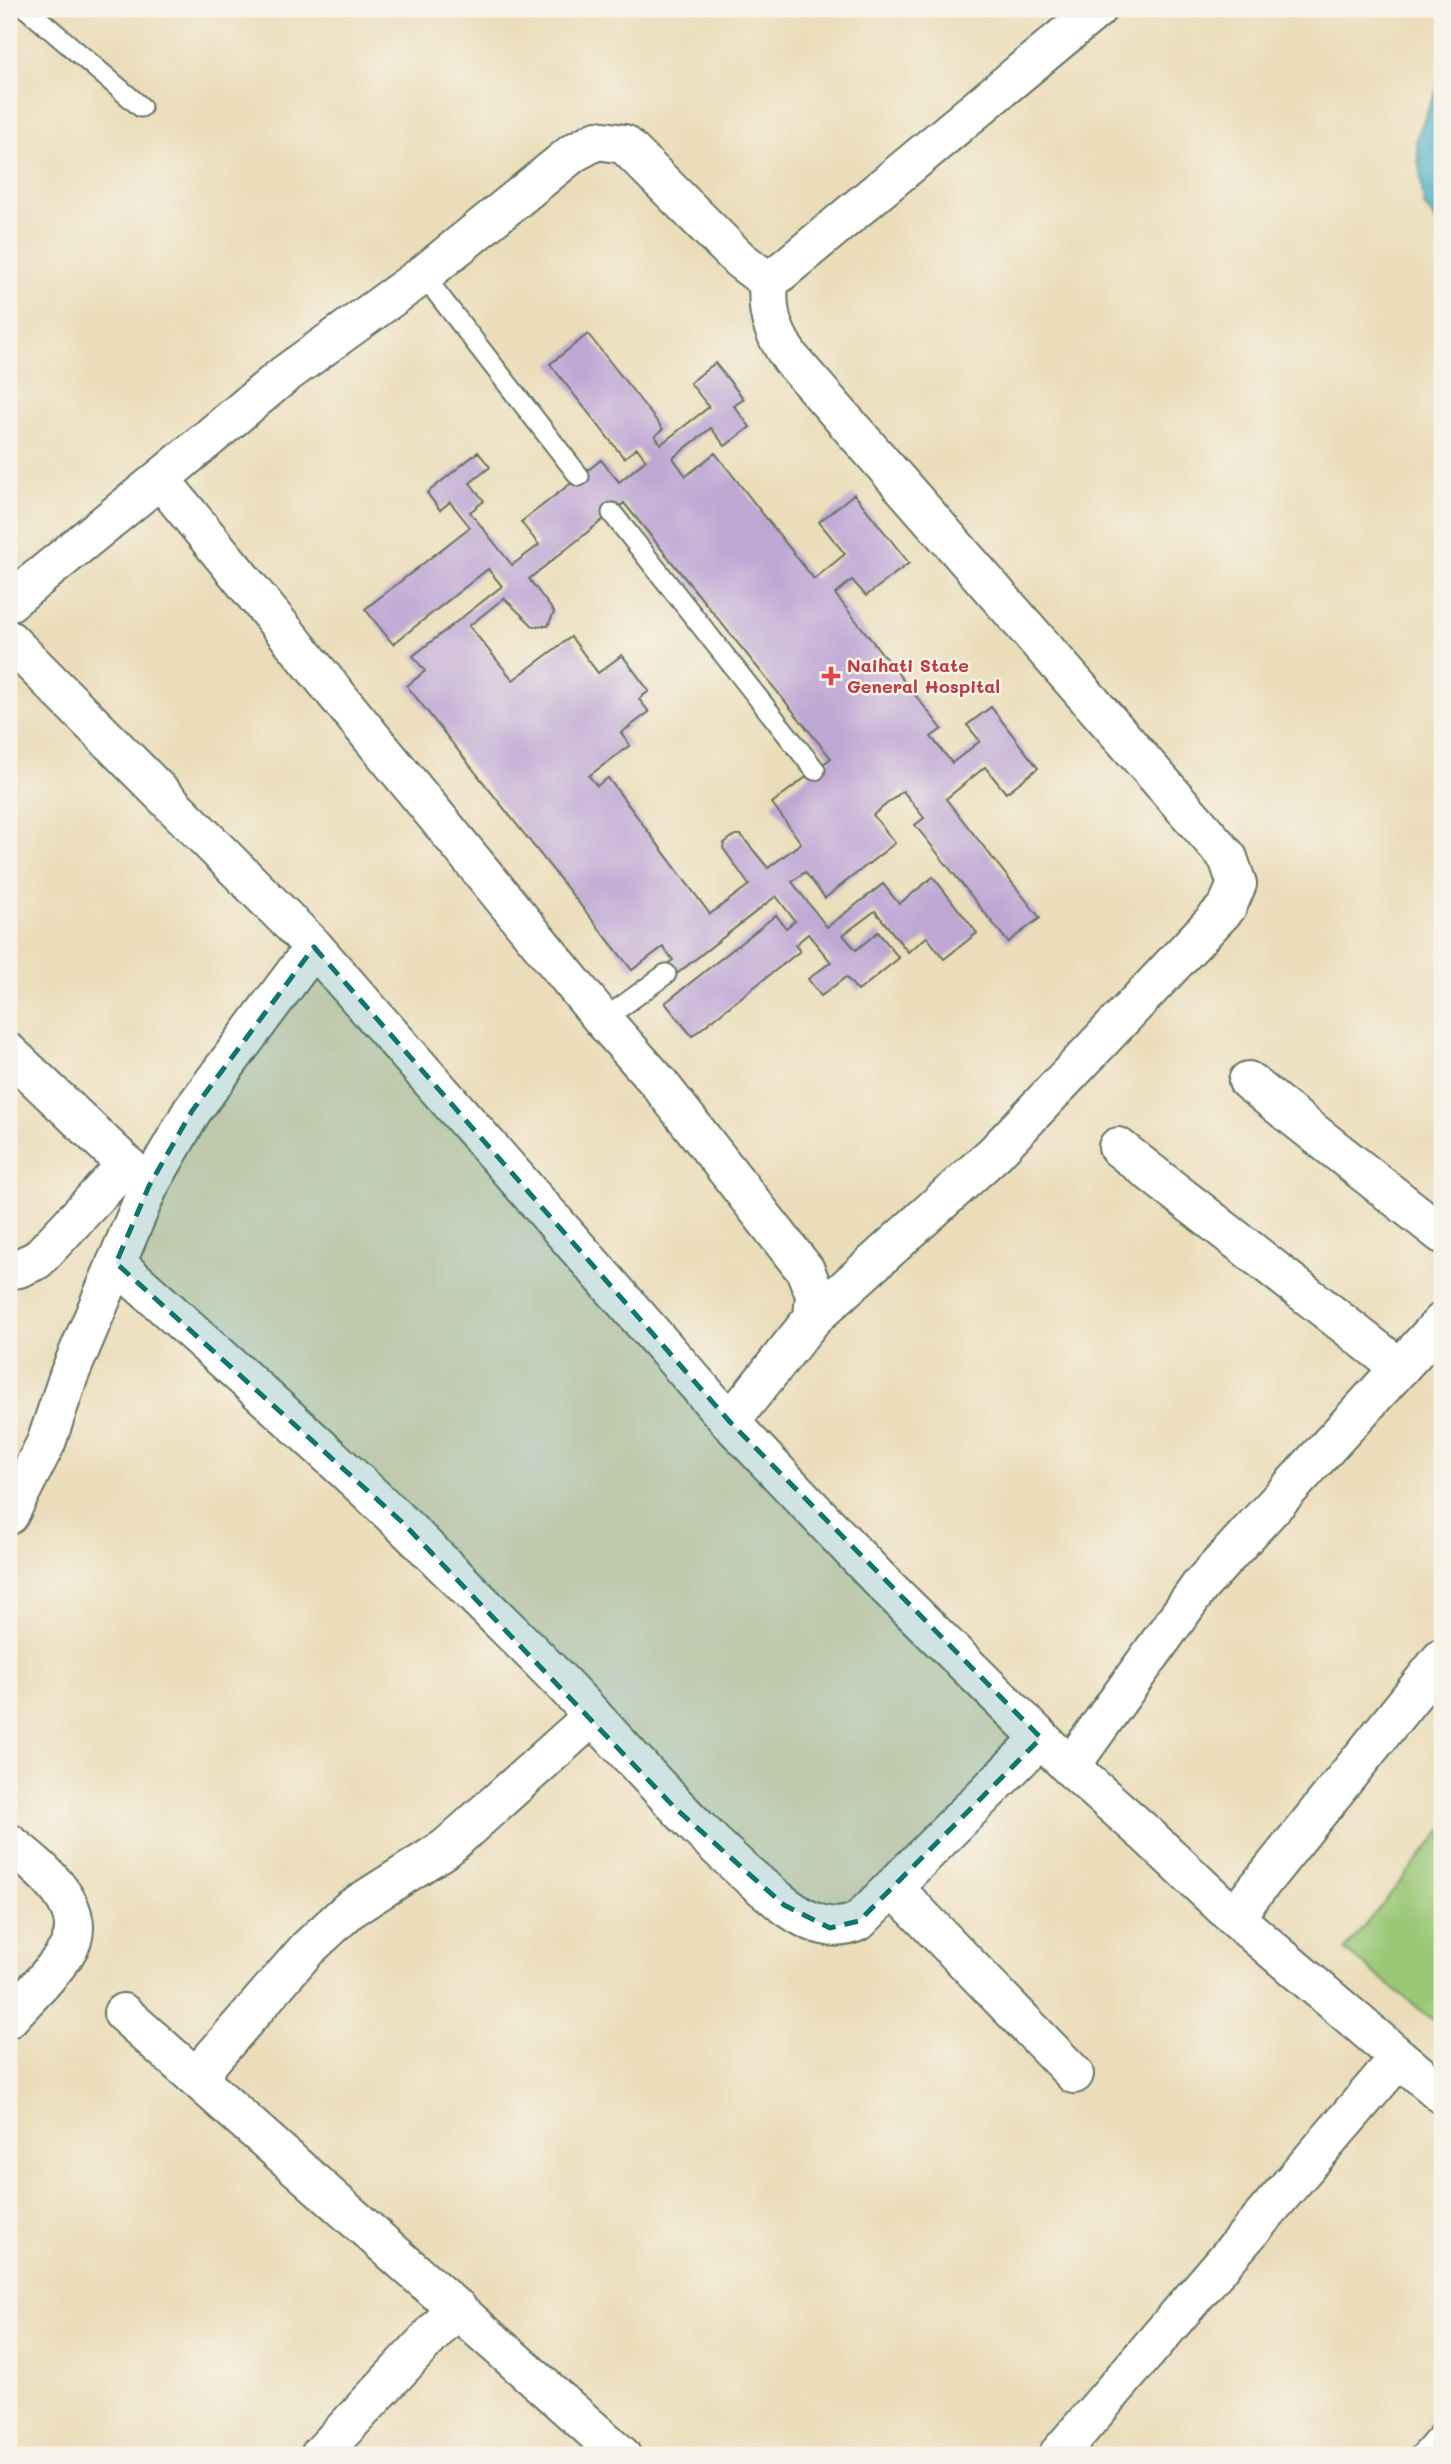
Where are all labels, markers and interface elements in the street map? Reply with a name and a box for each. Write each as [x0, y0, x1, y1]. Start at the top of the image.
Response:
place label: Naihati State General Hospital [847, 653, 1000, 698]
marker: Naihati State General Hospital [821, 666, 841, 686]

